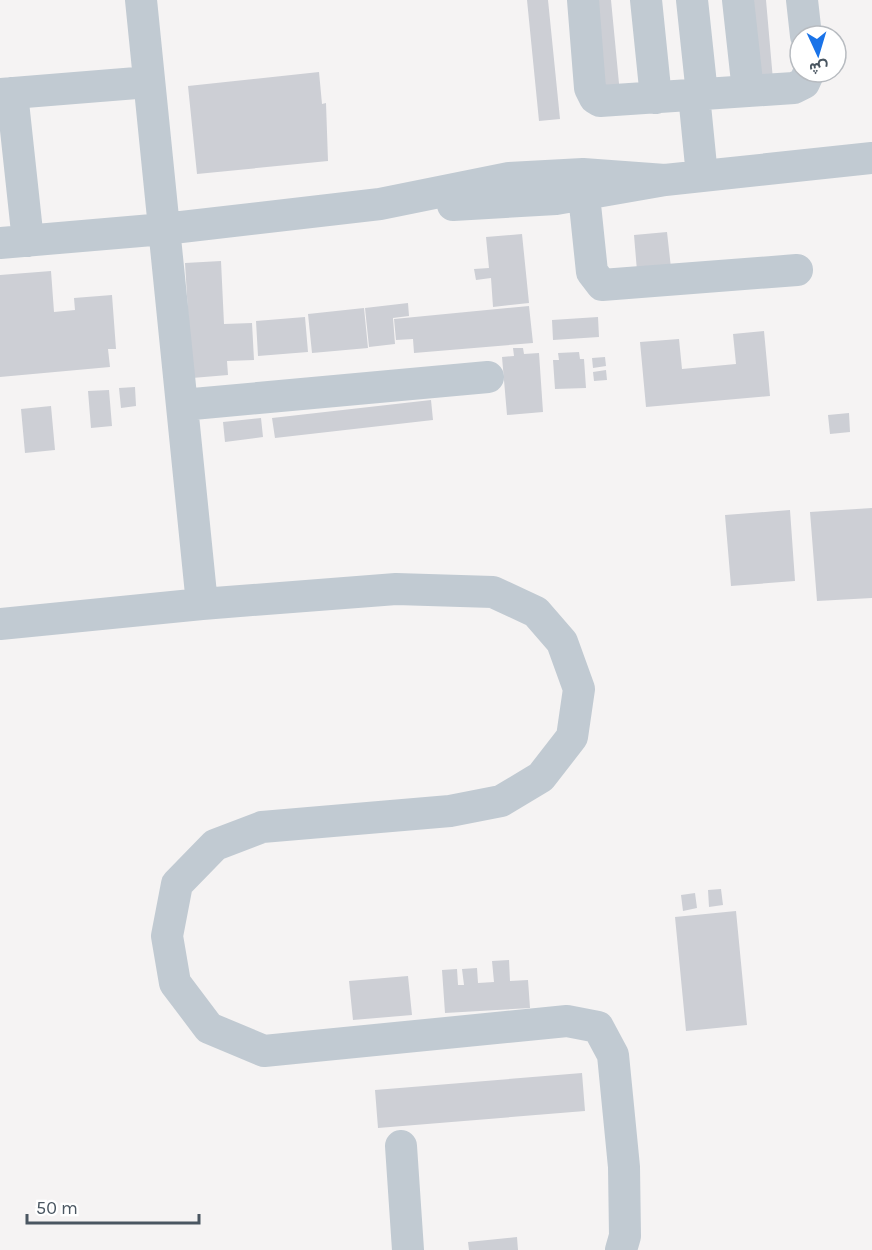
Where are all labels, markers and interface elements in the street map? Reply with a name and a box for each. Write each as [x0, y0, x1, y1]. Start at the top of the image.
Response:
north arrow [788, 24, 848, 84]
text: ش [809, 58, 829, 79]
scale bar [27, 1187, 200, 1225]
text: 50 m [36, 1197, 78, 1219]

